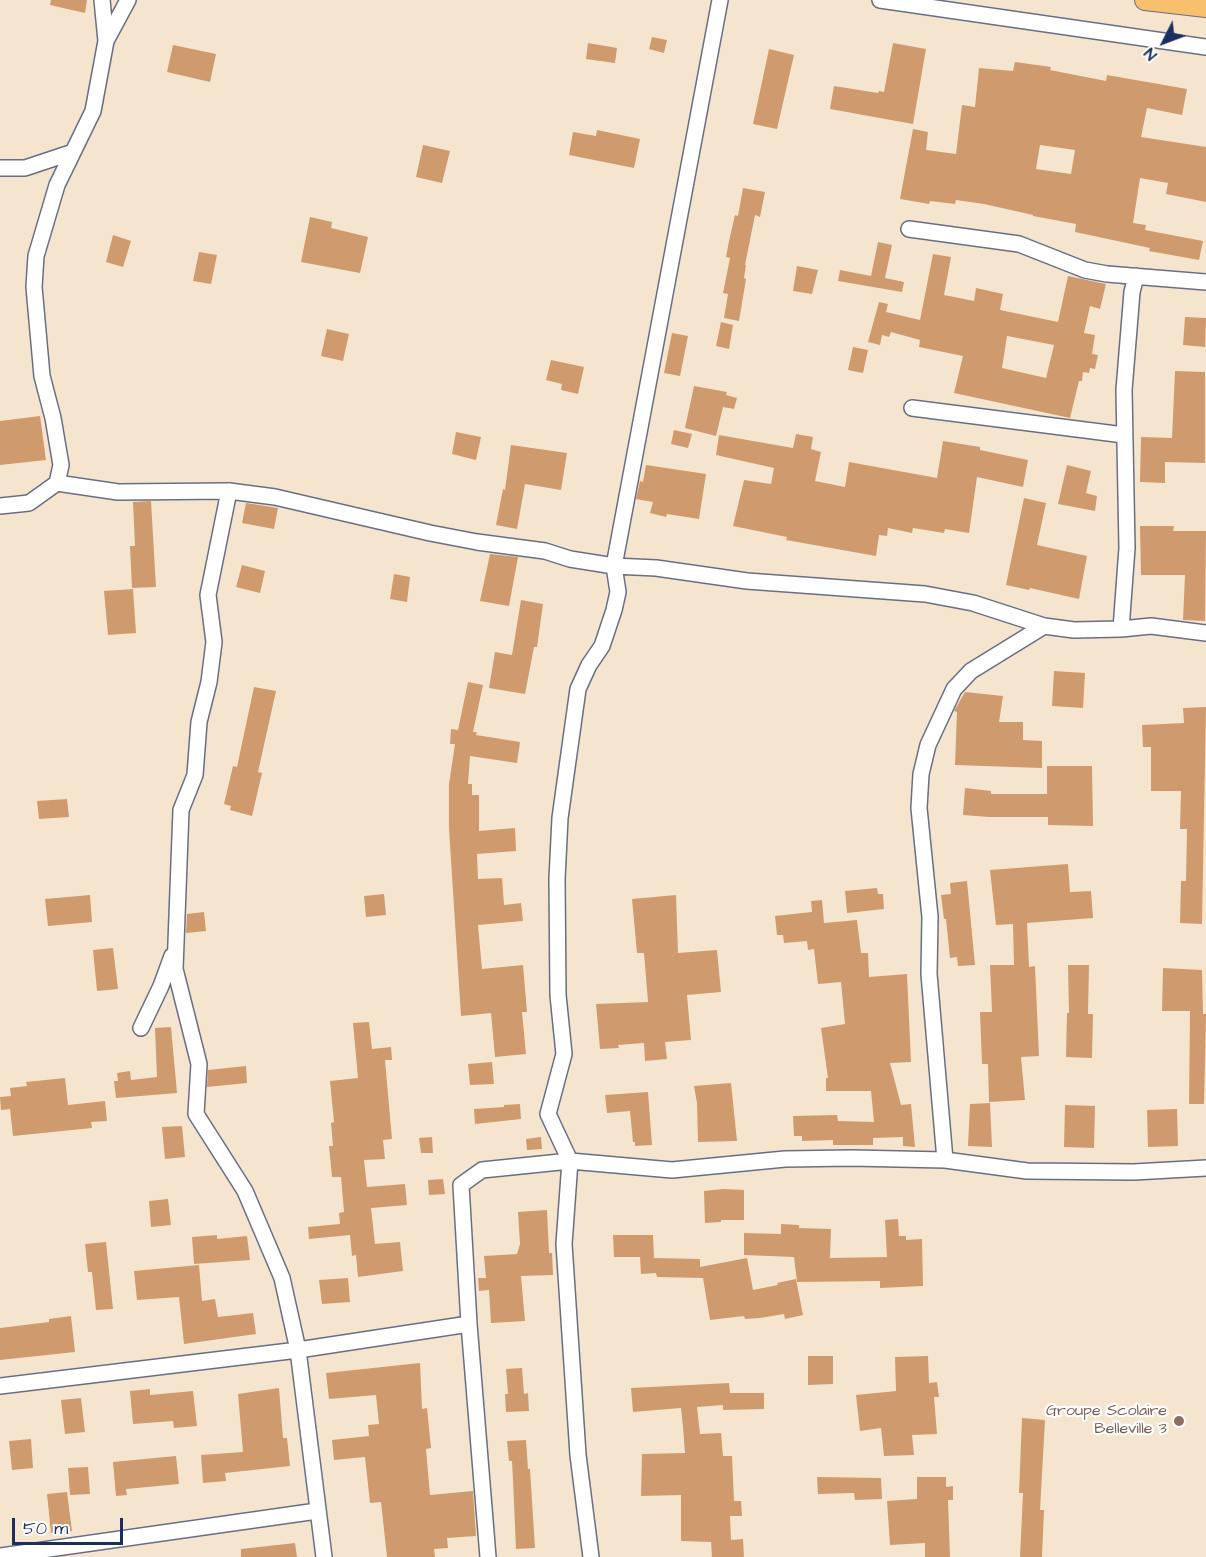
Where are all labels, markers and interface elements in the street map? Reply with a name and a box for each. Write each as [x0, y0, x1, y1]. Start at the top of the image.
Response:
north arrow [1134, 12, 1194, 72]
text: N [1139, 43, 1162, 65]
place label: Groupe Scolaire Belleville 3 [1046, 1402, 1167, 1440]
marker: Groupe Scolaire Belleville 3 [1172, 1414, 1186, 1428]
scale bar [15, 1506, 126, 1544]
text: 50 m [23, 1516, 68, 1541]

